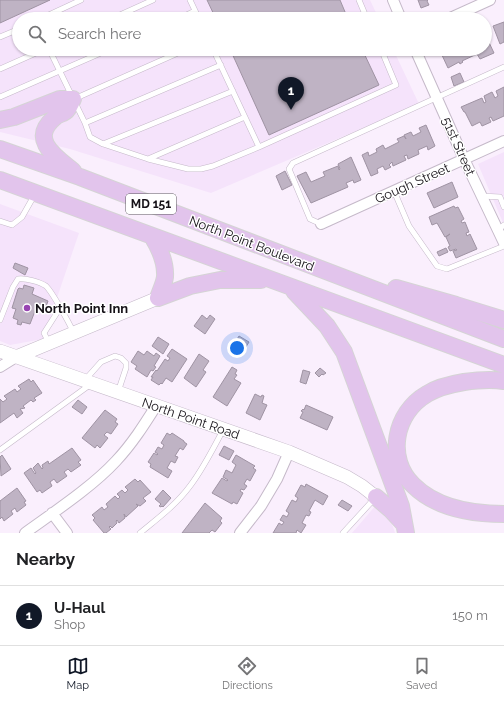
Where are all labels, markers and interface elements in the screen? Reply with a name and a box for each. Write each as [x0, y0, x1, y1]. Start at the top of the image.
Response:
search box [12, 12, 492, 56]
icon: search [26, 23, 48, 45]
text: Search here [58, 25, 141, 43]
pin: 1 [278, 77, 304, 110]
street label: 51st Street [439, 115, 478, 178]
street label: Gough Street [373, 160, 452, 207]
road number: MD 151 [126, 194, 176, 214]
street label: North Point Boulevard [187, 213, 316, 274]
place label: North Point Inn [35, 301, 128, 316]
marker: North Point Inn [22, 303, 32, 313]
your location [227, 338, 247, 358]
street label: North Point Road [140, 395, 242, 442]
text: Nearby [16, 549, 75, 569]
text: U-Haul [54, 599, 105, 617]
text: 1 [26, 608, 32, 623]
text: 150 m [452, 608, 488, 623]
text: Shop [54, 617, 85, 632]
tab: Map [67, 655, 89, 692]
tab: Directions [222, 655, 273, 692]
tab: Saved [406, 655, 437, 692]

